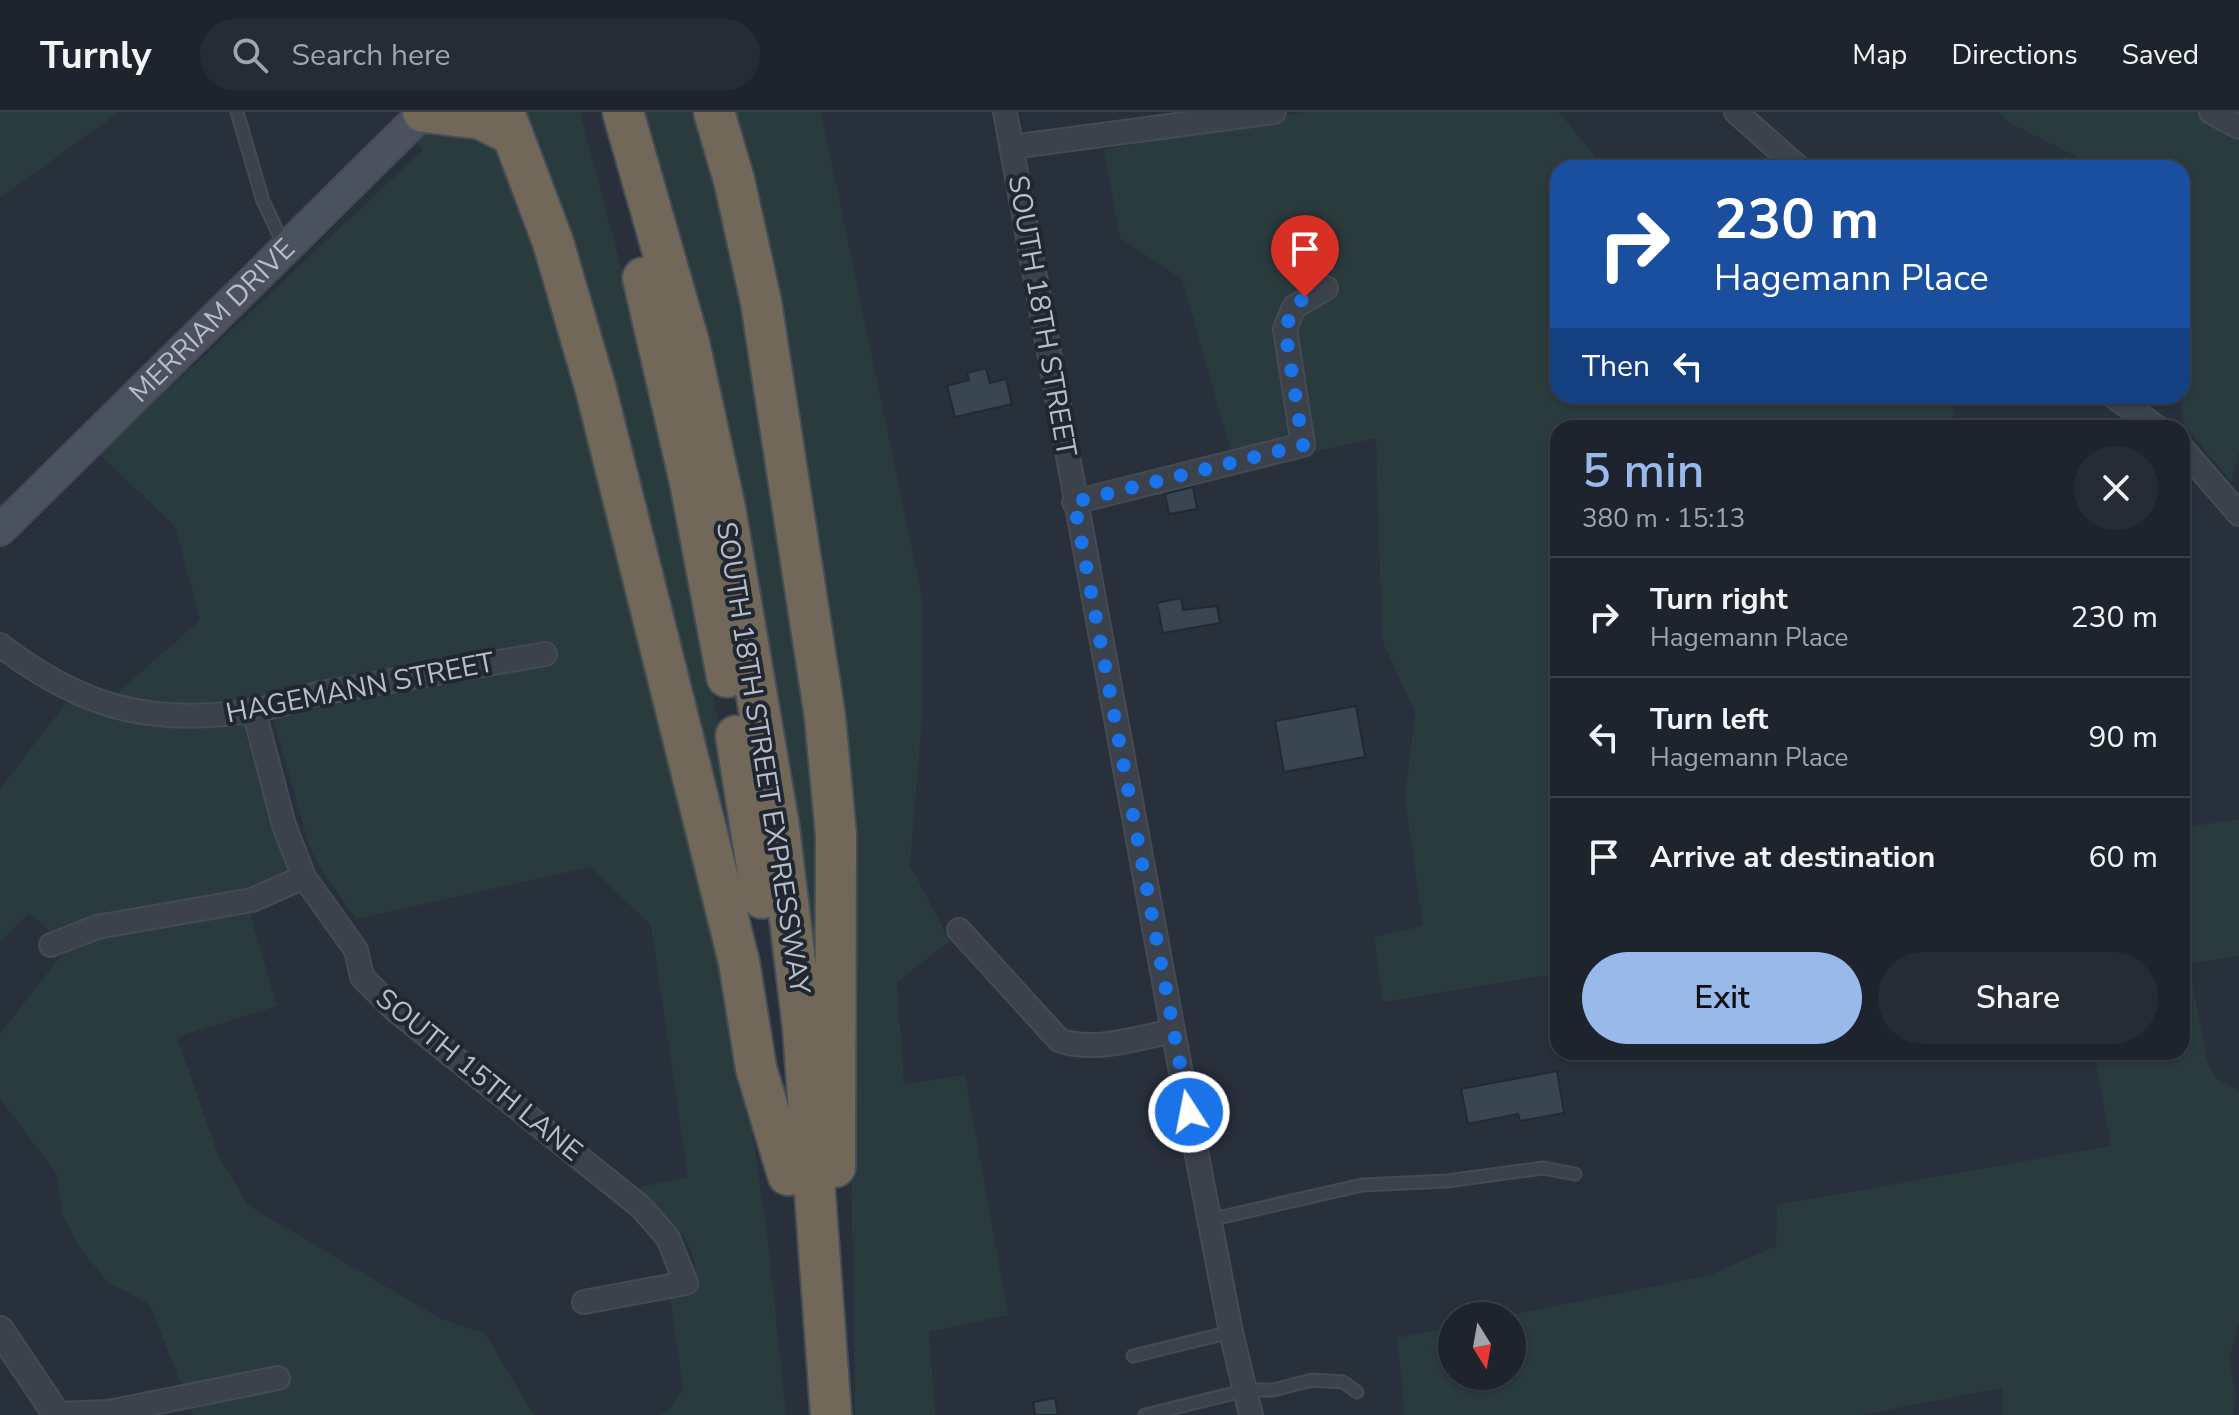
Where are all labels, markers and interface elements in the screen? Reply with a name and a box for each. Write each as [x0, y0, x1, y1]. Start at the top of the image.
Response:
search box [200, 19, 760, 91]
text: Turnly [40, 30, 152, 81]
icon: search [228, 33, 272, 77]
text: Search here [292, 35, 451, 76]
text: Map [1852, 36, 1907, 74]
text: Directions [1951, 36, 2078, 74]
text: Saved [2122, 36, 2199, 74]
street label: SOUTH 18TH STREET [999, 172, 1085, 460]
text: 230 m [1714, 181, 1879, 258]
icon: right [1582, 192, 1686, 296]
pin [1271, 215, 1339, 297]
icon: arrive [1283, 227, 1327, 271]
street label: MERRIAM DRIVE [121, 230, 303, 411]
text: Hagemann Place [1714, 254, 1989, 303]
icon: left [1666, 344, 1710, 388]
text: Then [1582, 346, 1650, 387]
text: 5 min [1582, 438, 1704, 504]
button: close [2074, 446, 2158, 530]
text: 380 m · 15:13 [1582, 501, 1745, 536]
street label: SOUTH 18TH STREET EXPRESSWAY [707, 519, 819, 998]
text: Turn right [1650, 579, 1788, 620]
icon: right [1582, 595, 1626, 639]
text: 230 m [2071, 597, 2158, 638]
text: Hagemann Place [1650, 620, 1848, 655]
street label: HAGEMANN STREET [223, 643, 498, 733]
text: Turn left [1650, 699, 1768, 740]
icon: left [1582, 715, 1626, 759]
text: 90 m [2089, 717, 2158, 758]
text: Hagemann Place [1650, 740, 1848, 775]
icon: arrive [1582, 835, 1626, 879]
text: Arrive at destination [1650, 837, 1935, 878]
text: 60 m [2089, 837, 2158, 878]
button: Exit [1582, 952, 1862, 1044]
button: Share [1878, 952, 2158, 1044]
street label: SOUTH 15TH LANE [368, 980, 590, 1170]
position arrow [1147, 1070, 1231, 1154]
north arrow [1438, 1302, 1526, 1390]
map controls [1438, 1302, 1526, 1390]

